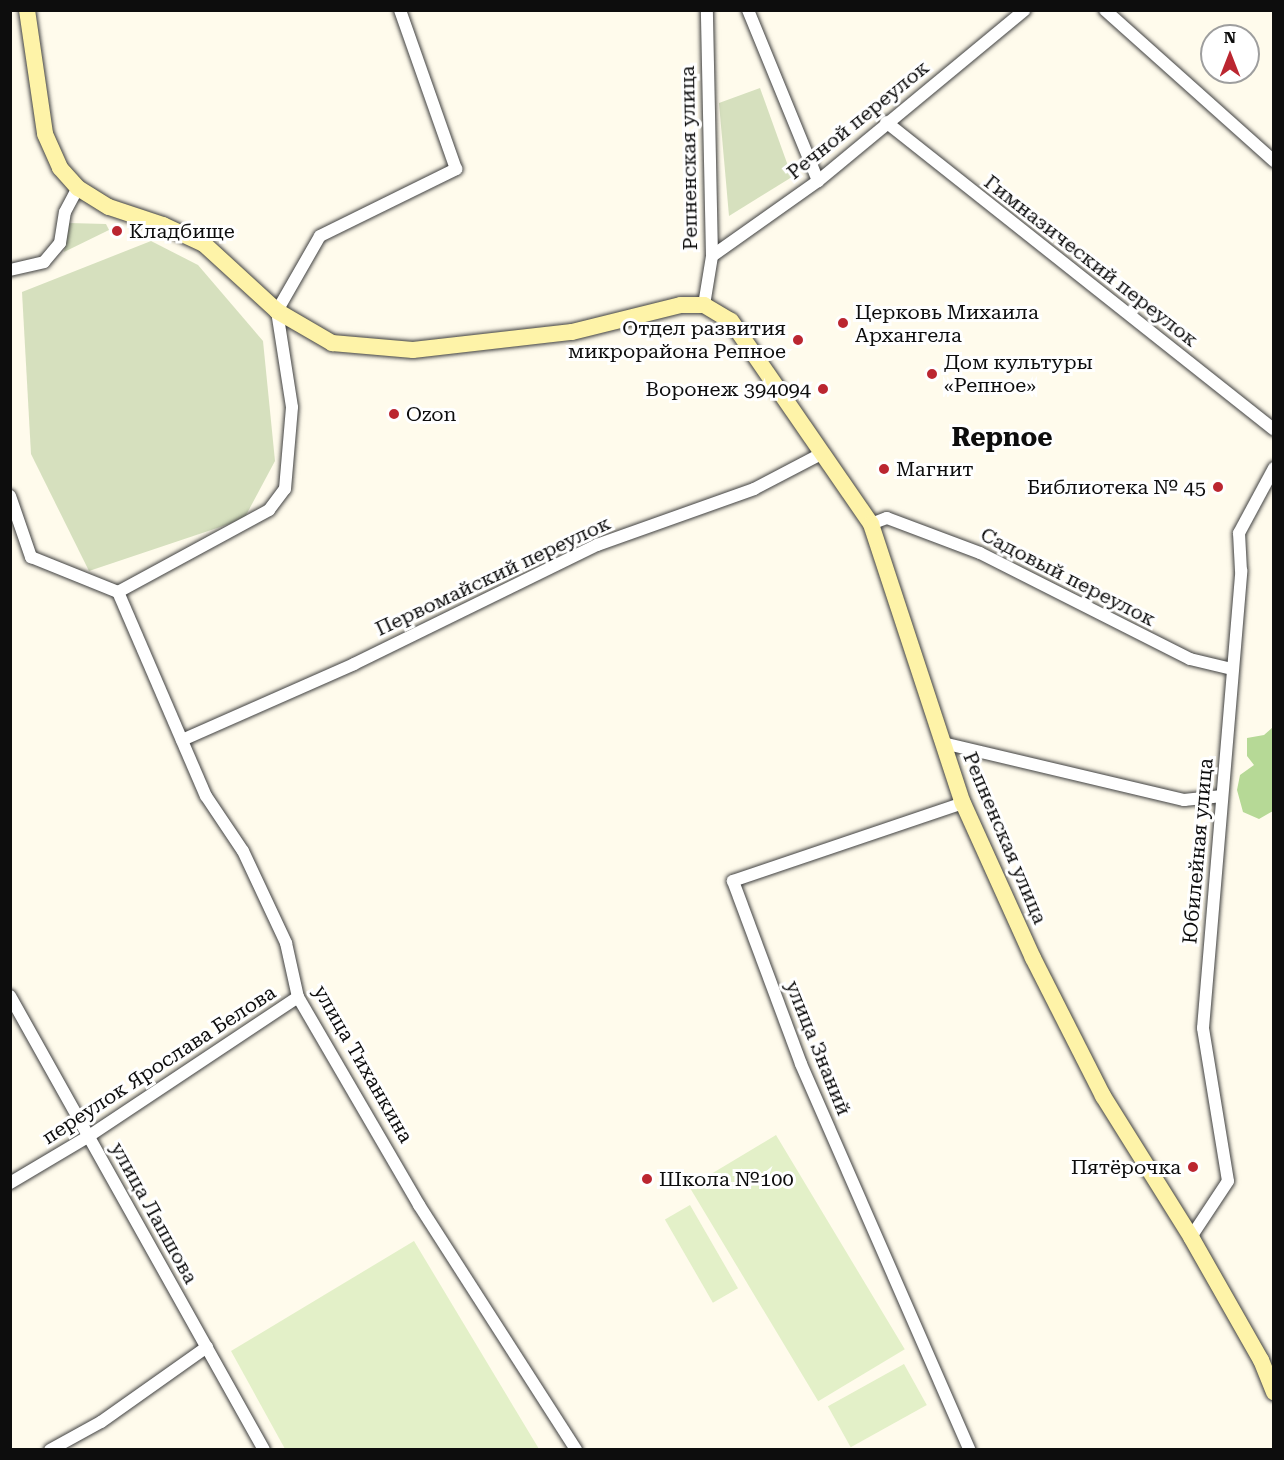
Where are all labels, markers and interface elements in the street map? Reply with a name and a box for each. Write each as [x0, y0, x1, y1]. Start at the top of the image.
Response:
north arrow [1200, 24, 1260, 84]
text: N [1224, 28, 1236, 47]
street label: Речной переулок [782, 55, 934, 185]
street label: Репненская улица [675, 65, 703, 251]
street label: Гимназический переулок [979, 170, 1203, 352]
place label: Кладбище [129, 219, 235, 243]
marker: Кладбище [110, 224, 124, 238]
place label: Церковь Михаила Архангела [855, 300, 1039, 347]
place label: Отдел развития микрорайона Репное [568, 316, 786, 363]
marker: Церковь Михаила Архангела [836, 316, 850, 330]
marker: Отдел развития микрорайона Репное [791, 333, 805, 347]
place label: Дом культуры «Репное» [944, 350, 1093, 397]
marker: Дом культуры «Репное» [925, 367, 939, 381]
place label: Воронеж 394094 [646, 377, 811, 401]
marker: Воронеж 394094 [816, 382, 830, 396]
place label: Ozon [406, 402, 456, 426]
marker: Ozon [387, 407, 401, 421]
district label: Repnoe [951, 422, 1053, 454]
place label: Магнит [896, 457, 974, 481]
marker: Магнит [877, 462, 891, 476]
place label: Библиотека № 45 [1027, 475, 1206, 499]
marker: Библиотека № 45 [1211, 480, 1225, 494]
street label: Первомайский переулок [372, 511, 614, 641]
street label: Садовый переулок [977, 522, 1159, 632]
street label: Репненская улица [958, 748, 1052, 928]
street label: Юбилейная улица [1178, 757, 1218, 945]
street label: улица Знаний [780, 977, 856, 1119]
street label: переулок Ярослава Белова [38, 980, 280, 1150]
street label: улица Тиханкина [308, 981, 418, 1147]
street label: улица Лапшова [105, 1138, 203, 1288]
place label: Пятёрочка [1071, 1155, 1181, 1179]
marker: Пятёрочка [1186, 1160, 1200, 1174]
place label: Школа №100 [659, 1167, 794, 1191]
marker: Школа №100 [640, 1172, 654, 1186]

